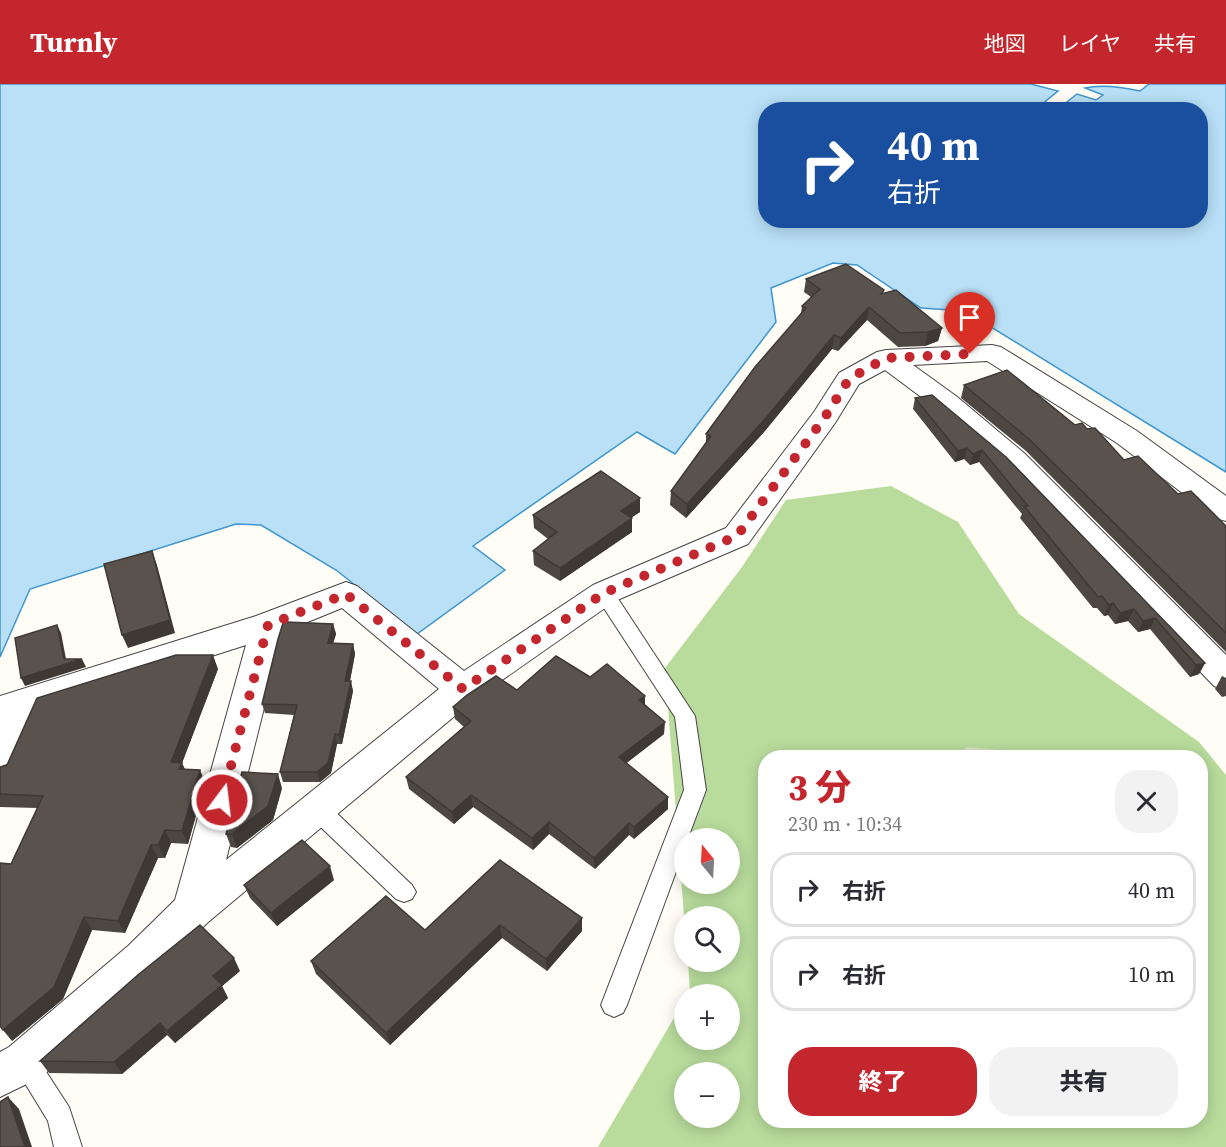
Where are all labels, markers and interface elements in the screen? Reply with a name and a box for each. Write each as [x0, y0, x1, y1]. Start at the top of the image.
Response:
text: Turnly [30, 23, 117, 61]
text: 地図 [984, 29, 1026, 58]
text: レイヤ [1059, 29, 1121, 58]
text: 共有 [1154, 29, 1196, 58]
text: 40 m [887, 116, 980, 174]
icon: right [788, 126, 866, 204]
text: 右折 [887, 174, 941, 211]
pin [944, 292, 995, 354]
icon: arrive [953, 301, 986, 334]
text: 3 分 [788, 763, 851, 812]
position arrow [190, 768, 254, 832]
button: close [1115, 770, 1178, 833]
text: 230 m · 10:34 [788, 810, 902, 838]
north arrow [674, 828, 740, 894]
map controls [674, 828, 740, 1128]
icon: right [791, 873, 824, 906]
text: 40 m [1128, 875, 1175, 905]
text: 右折 [842, 876, 886, 906]
button: search [674, 906, 740, 972]
icon: right [791, 957, 824, 990]
text: 10 m [1128, 959, 1175, 989]
text: 右折 [842, 960, 886, 990]
button: + [674, 984, 740, 1050]
button: 終了 [788, 1047, 977, 1116]
button: 共有 [989, 1047, 1178, 1116]
button: − [674, 1062, 740, 1128]

